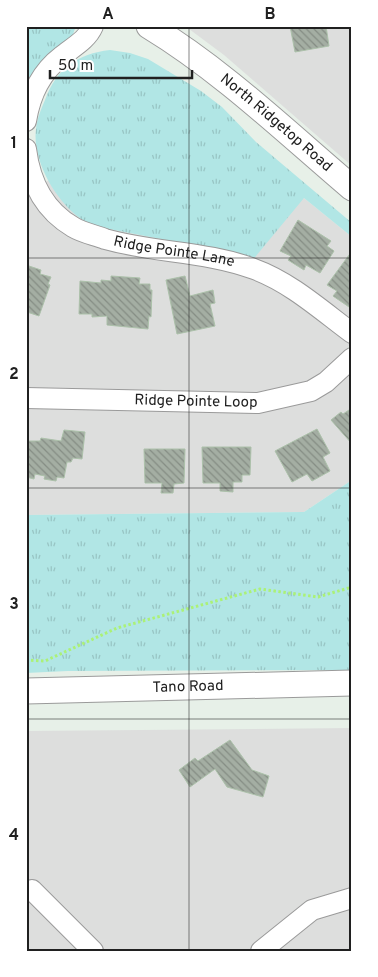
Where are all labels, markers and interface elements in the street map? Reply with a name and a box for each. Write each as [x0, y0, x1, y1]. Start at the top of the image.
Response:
text: A [102, 5, 114, 25]
text: B [264, 5, 276, 25]
scale bar [50, 48, 192, 80]
text: 50 m [58, 57, 93, 76]
street label: North Ridgetop Road [216, 70, 336, 176]
text: 1 [11, 134, 17, 154]
street label: Ridge Pointe Lane [112, 232, 237, 272]
text: 2 [9, 365, 19, 385]
street label: Ridge Pointe Loop [134, 391, 258, 412]
text: 3 [9, 595, 19, 615]
street label: Tano Road [152, 677, 224, 697]
text: 4 [9, 826, 19, 846]

